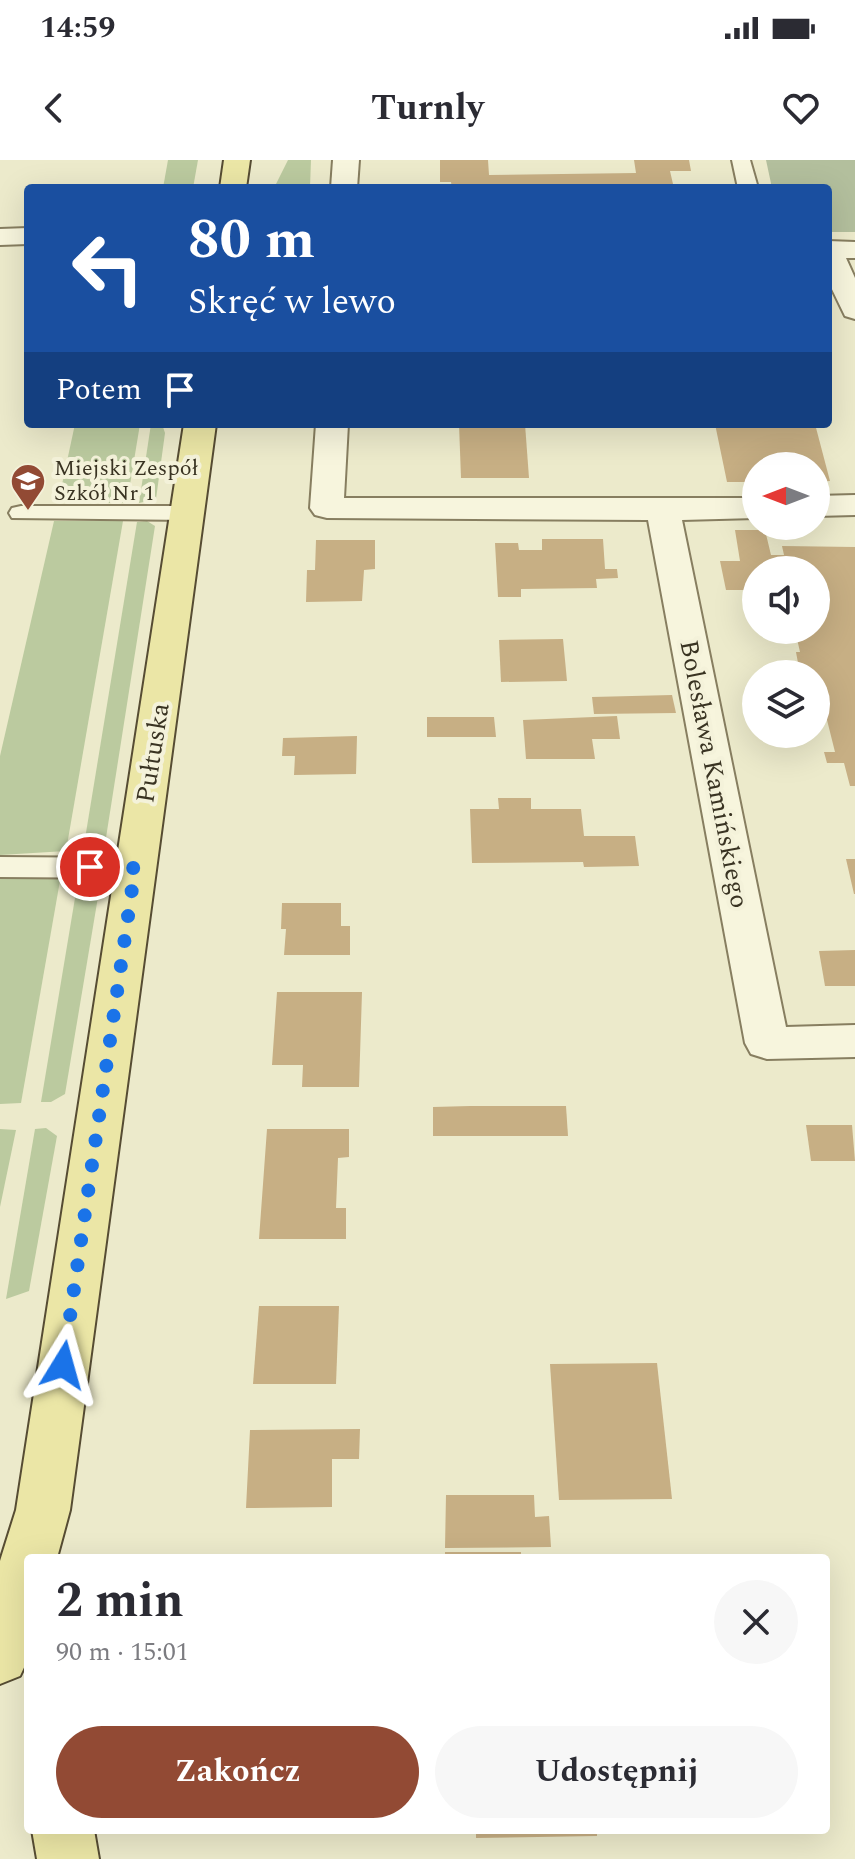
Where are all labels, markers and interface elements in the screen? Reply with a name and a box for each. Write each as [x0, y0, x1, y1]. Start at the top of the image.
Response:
text: 14:59 [40, 5, 115, 51]
text: Turnly [371, 81, 484, 136]
icon: back [32, 86, 76, 130]
icon: heart [779, 86, 823, 130]
text: 80 m [188, 198, 315, 283]
icon: left [56, 216, 160, 320]
text: Skręć w lewo [188, 275, 396, 330]
text: Potem [56, 367, 142, 413]
icon: arrive [158, 368, 202, 412]
place label: Miejski Zespół Szkół Nr 1 [54, 452, 198, 510]
north arrow [742, 452, 830, 540]
map controls [742, 452, 830, 748]
school or university icon: Miejski Zespół Szkół Nr 1 [9, 462, 47, 512]
button: sound [742, 556, 830, 644]
street label: Bolesława Kamińskiego [668, 637, 760, 911]
button: layers [742, 660, 830, 748]
street label: Pułtuska [125, 700, 181, 806]
pin [56, 833, 124, 901]
icon: arrive [68, 845, 112, 889]
position arrow [21, 1323, 105, 1407]
text: 2 min [56, 1565, 184, 1638]
button: close [714, 1580, 798, 1664]
text: 90 m · 15:01 [56, 1632, 189, 1672]
button: Zakończ [56, 1726, 419, 1818]
button: Udostępnij [435, 1726, 798, 1818]

